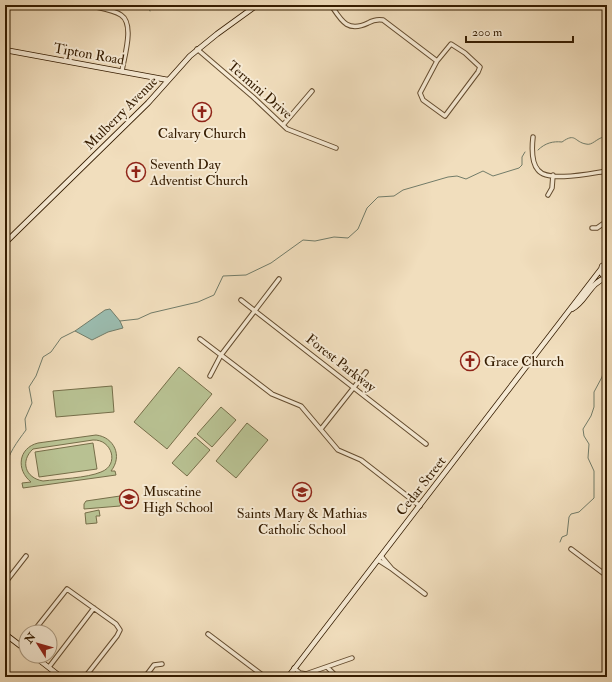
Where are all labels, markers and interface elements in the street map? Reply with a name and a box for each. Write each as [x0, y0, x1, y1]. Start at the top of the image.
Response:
scale bar [466, 18, 573, 44]
text: 200 m [472, 25, 503, 40]
street label: Tipton Road [52, 39, 126, 70]
street label: Termini Drive [224, 57, 296, 123]
street label: Mulberry Avenue [81, 73, 162, 154]
church icon: Calvary Church [191, 101, 213, 123]
place label: Calvary Church [158, 125, 247, 143]
place label: Seventh Day Adventist Church [149, 156, 249, 189]
church icon: Seventh Day Adventist Church [125, 161, 147, 183]
street label: Forest Parkway [302, 330, 380, 397]
church icon: Grace Church [459, 350, 481, 372]
place label: Grace Church [484, 353, 565, 370]
street label: Cedar Street [393, 453, 450, 519]
school or university icon: Saints Mary & Mathias Catholic School [291, 481, 313, 503]
place label: Muscatine High School [143, 483, 214, 516]
school or university icon: Muscatine High School [118, 488, 140, 510]
place label: Saints Mary & Mathias Catholic School [237, 505, 367, 538]
north arrow [18, 624, 58, 664]
text: N [22, 630, 39, 647]

